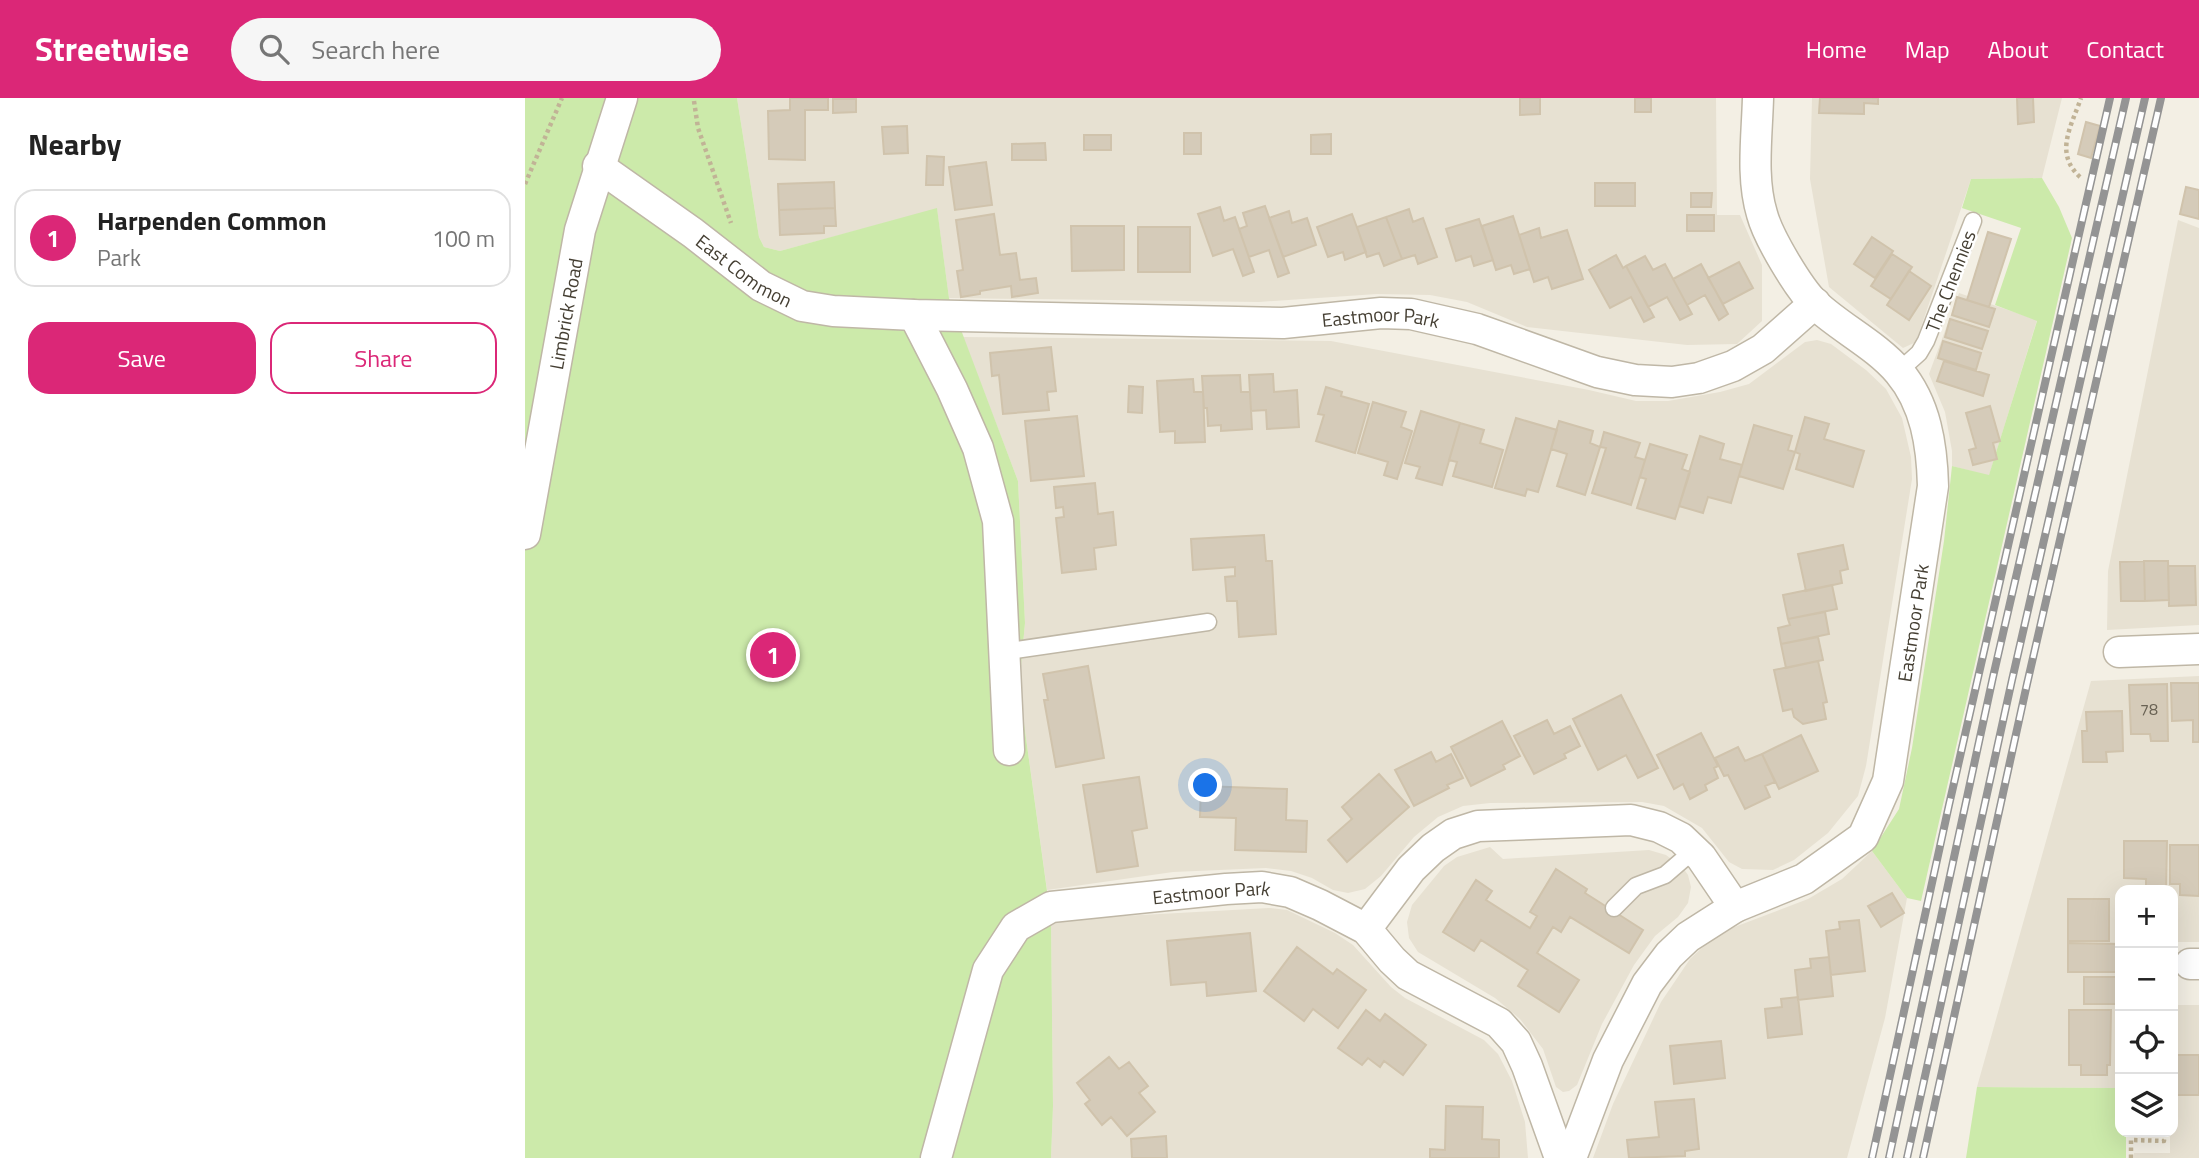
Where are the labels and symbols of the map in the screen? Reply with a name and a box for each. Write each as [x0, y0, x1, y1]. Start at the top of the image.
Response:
street label: East Common [690, 226, 797, 314]
street label: The Chennies [1917, 226, 1983, 336]
street label: Limbrick Road [541, 256, 589, 372]
street label: Eastmoor Park [1320, 298, 1443, 335]
street label: Eastmoor Park [1889, 562, 1935, 684]
pin: 1 [750, 629, 796, 681]
house number: 78 [2140, 697, 2158, 721]
your location [1188, 768, 1222, 802]
street label: Eastmoor Park [1151, 873, 1273, 911]

